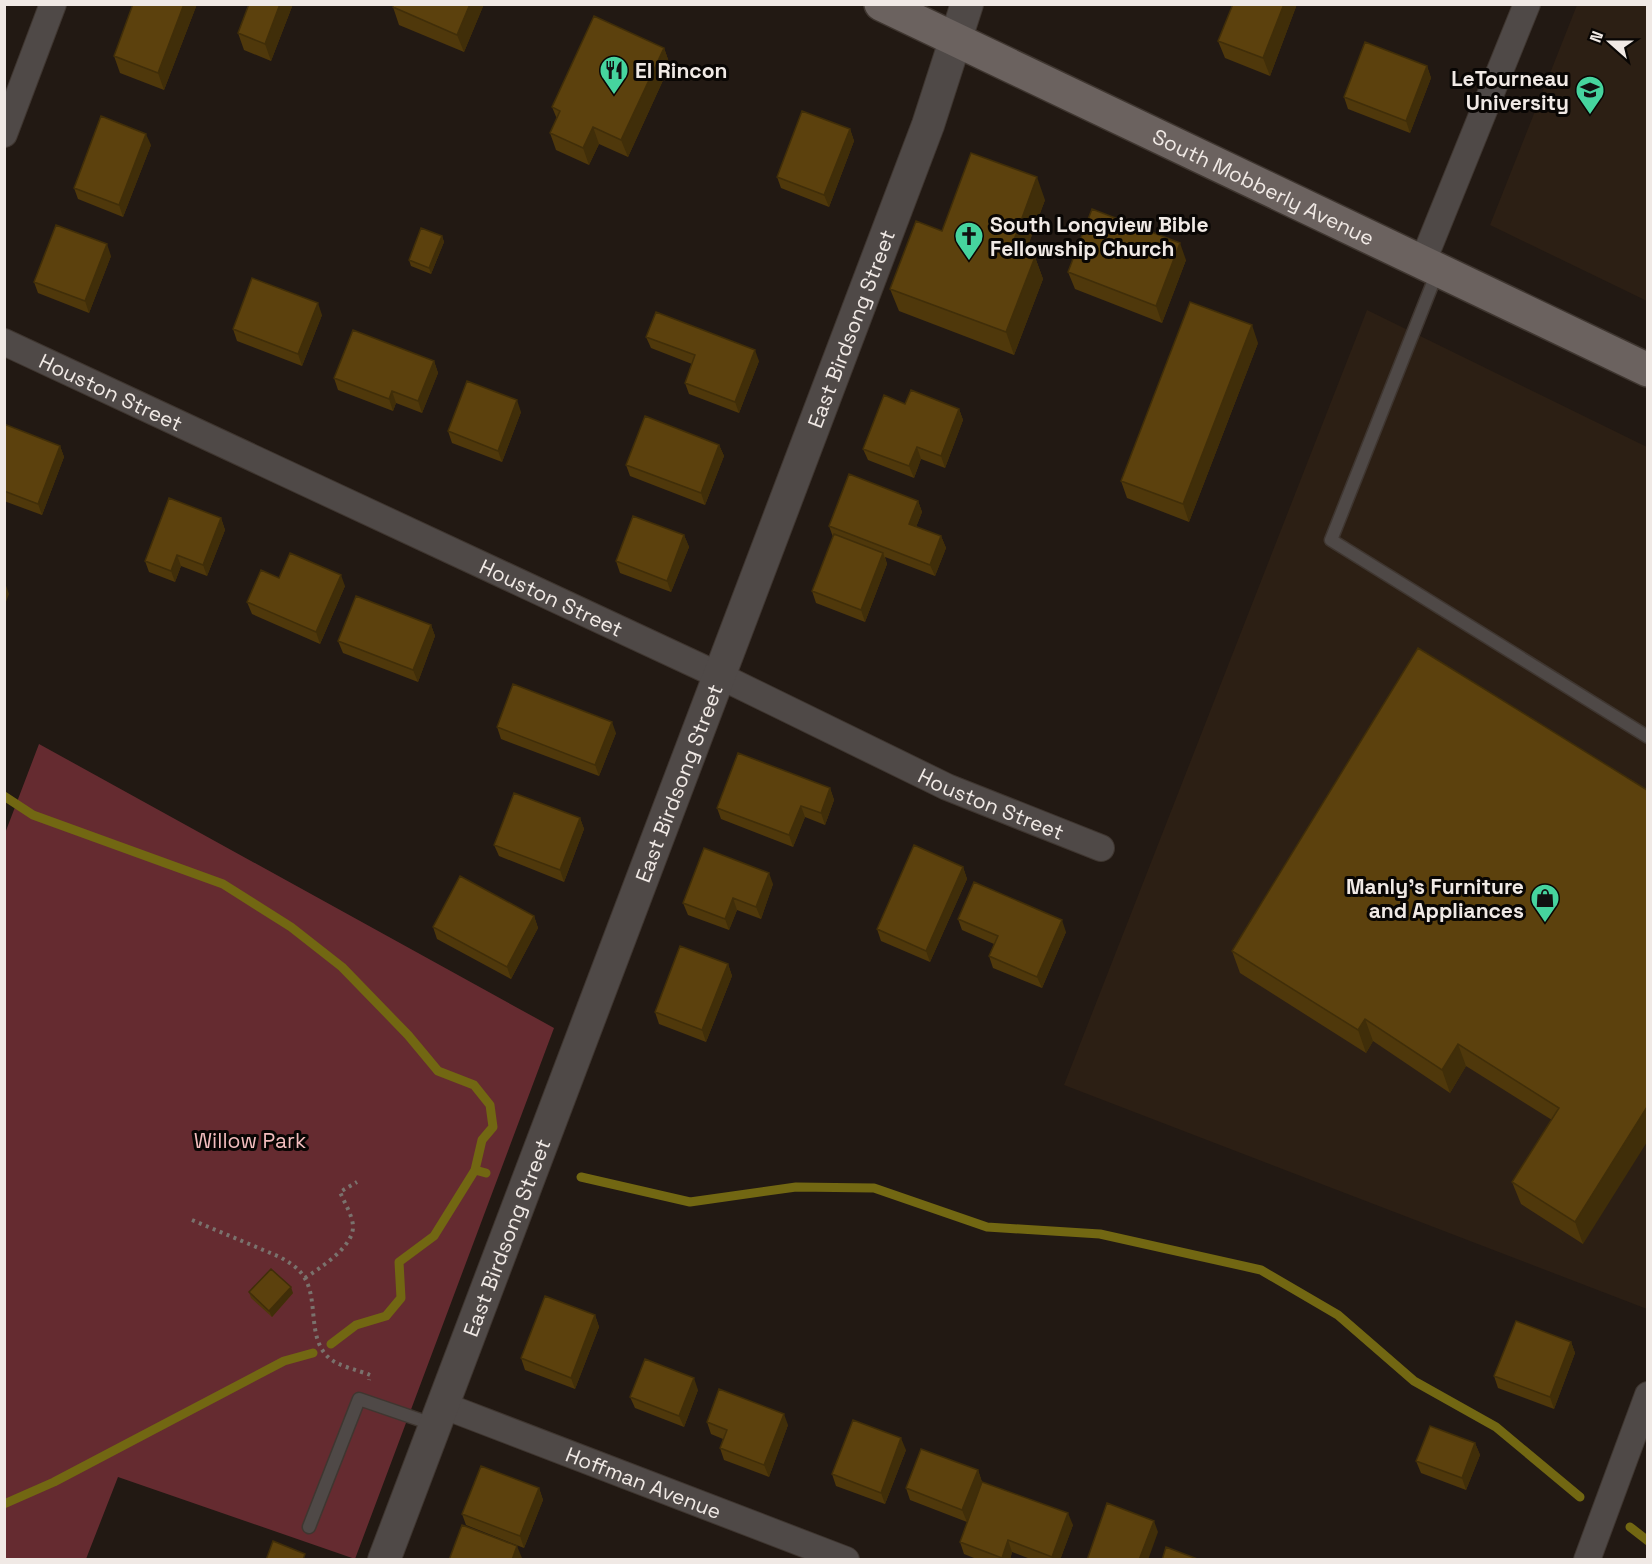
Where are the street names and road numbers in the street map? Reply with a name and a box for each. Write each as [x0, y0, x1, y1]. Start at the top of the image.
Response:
street label: South Mobberly Avenue [1148, 122, 1379, 251]
street label: East Birdsong Street [801, 226, 901, 431]
street label: Houston Street [35, 347, 187, 437]
street label: Houston Street [475, 552, 627, 642]
street label: East Birdsong Street [629, 680, 728, 886]
street label: Houston Street [914, 762, 1068, 846]
street label: East Birdsong Street [456, 1134, 556, 1340]
street label: Hoffman Avenue [562, 1440, 725, 1524]

